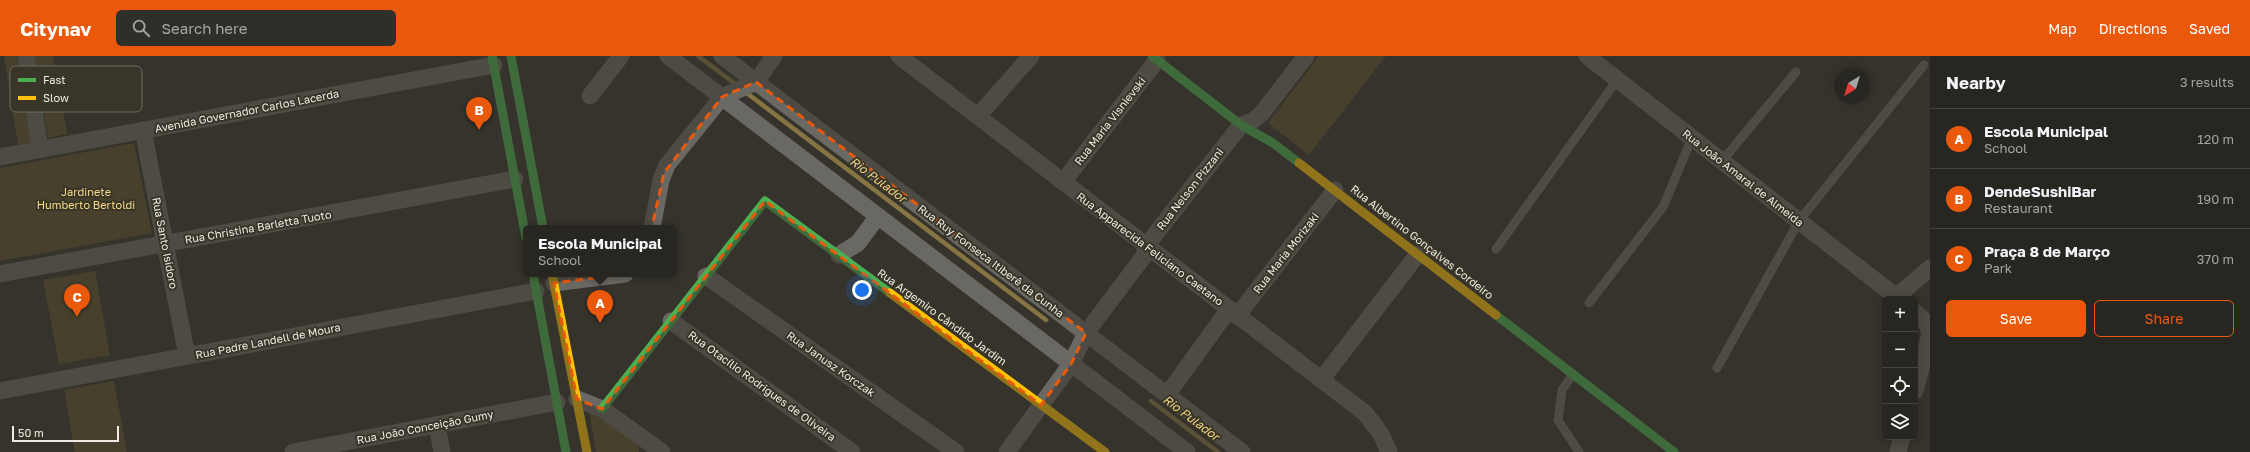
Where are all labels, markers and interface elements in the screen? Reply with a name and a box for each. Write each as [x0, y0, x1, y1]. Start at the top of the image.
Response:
search box [116, 10, 396, 46]
text: Citynav [20, 17, 92, 40]
icon: search [130, 17, 152, 39]
text: Search here [162, 19, 247, 37]
text: Map [2048, 20, 2077, 37]
text: Directions [2099, 20, 2167, 37]
text: Saved [2189, 20, 2230, 37]
legend [10, 66, 142, 112]
north arrow [1834, 68, 1870, 104]
text: Nearby [1946, 72, 2006, 93]
text: Fast [43, 73, 66, 86]
street label: Rua Maria Visnievski [1071, 74, 1148, 167]
text: 3 results [2180, 74, 2234, 90]
street label: Avenida Governador Carlos Lacerda [154, 86, 340, 135]
text: Slow [43, 91, 69, 104]
pin: B [466, 97, 492, 130]
text: Escola Municipal [1984, 122, 2108, 140]
street label: Rua João Amaral de Almeida [1680, 126, 1806, 229]
text: A [1954, 131, 1964, 147]
text: 120 m [2197, 131, 2234, 147]
text: School [1984, 140, 2027, 156]
street label: Rua Nelson Pizzani [1154, 145, 1226, 232]
water label: Rio Pulador [847, 154, 911, 207]
street label: Rua Albertino Gonçalves Cordeiro [1348, 182, 1496, 302]
text: DendeSushiBar [1984, 182, 2096, 200]
park label: Jardinete Humberto Bertoldi [37, 185, 135, 211]
street label: Rua Apparecida Feliciano Caetano [1075, 189, 1226, 308]
text: B [1954, 191, 1964, 207]
text: 190 m [2197, 191, 2234, 207]
street label: Rua Santo Isidoro [150, 196, 181, 290]
text: Restaurant [1984, 200, 2053, 216]
street label: Rua Ruy Fonseca Itiberê da Cunha [916, 201, 1067, 320]
street label: Rua Christina Barletta Tuoto [184, 207, 333, 246]
street label: Rua Maria Morizaki [1250, 210, 1321, 296]
popup [523, 225, 677, 277]
text: Escola Municipal [538, 234, 662, 252]
text: Praça 8 de Março [1984, 242, 2110, 260]
text: C [1954, 251, 1964, 267]
text: 370 m [2197, 251, 2234, 267]
text: School [538, 252, 581, 268]
text: Park [1984, 260, 2012, 276]
street label: Rua Argemiro Cândido Jardim [875, 265, 1009, 368]
your location [852, 280, 872, 300]
pin: C [64, 284, 90, 317]
pin: A [587, 290, 613, 323]
map controls [1882, 296, 1918, 440]
button: + [1882, 296, 1918, 332]
button: Save [1946, 300, 2086, 337]
button: Share [2094, 300, 2234, 337]
street label: Rua Padre Landell de Moura [194, 320, 342, 361]
street label: Rua Otacílio Rodrigues de Oliveira [686, 328, 839, 444]
street label: Rua Janusz Korczak [785, 328, 878, 399]
button: − [1882, 332, 1918, 368]
button: locate [1882, 368, 1918, 404]
water label: Rio Pulador [1160, 392, 1224, 445]
button: layers [1882, 404, 1918, 440]
street label: Rua João Conceição Gumy [355, 407, 494, 446]
scale bar [12, 424, 119, 443]
text: 50 m [18, 426, 44, 439]

